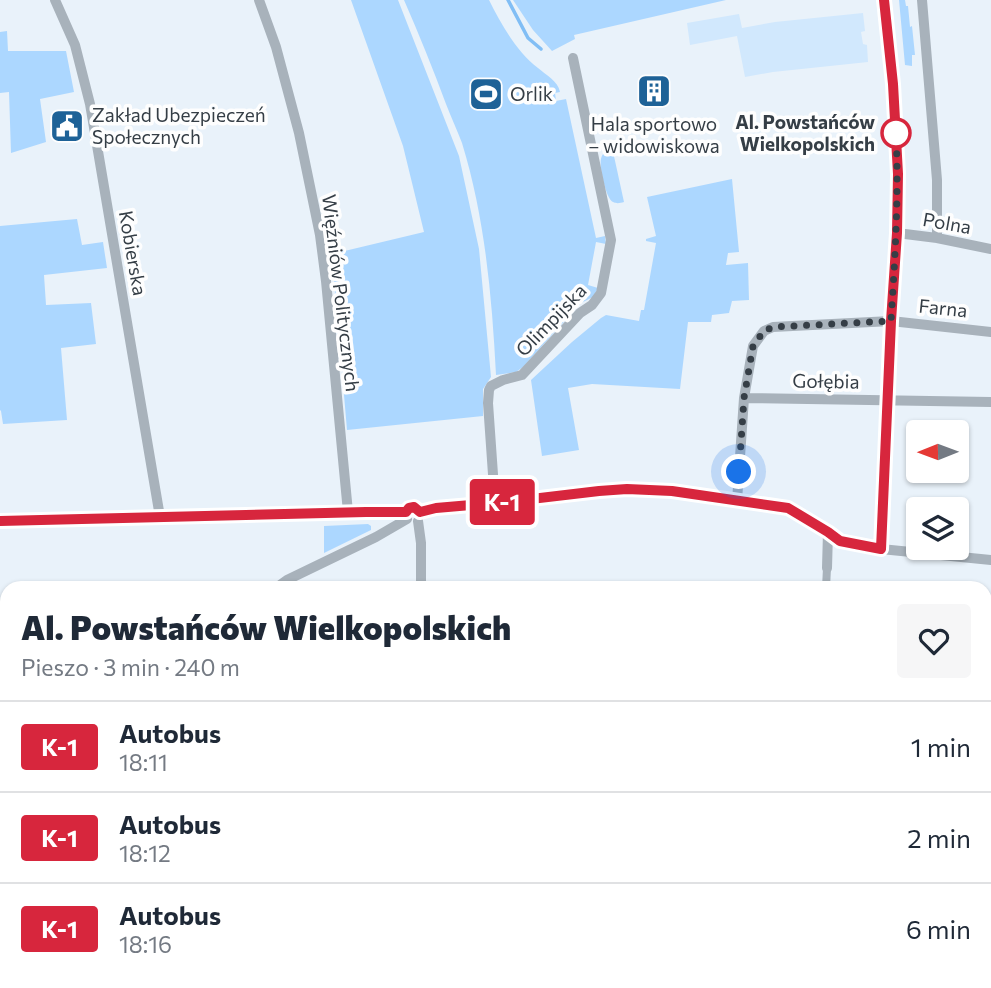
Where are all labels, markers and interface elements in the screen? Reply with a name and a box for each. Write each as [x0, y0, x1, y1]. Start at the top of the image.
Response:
building icon: Hala sportowo – widowiskowa [635, 72, 673, 110]
sports icon: Orlik [467, 75, 505, 113]
place label: Orlik [510, 82, 553, 105]
place label: Zakład Ubezpieczeń Społecznych [92, 103, 266, 148]
public building icon: Zakład Ubezpieczeń Społecznych [48, 107, 86, 145]
place label: Al. Powstańców Wielkopolskich [735, 110, 875, 155]
place label: Hala sportowo – widowiskowa [588, 112, 720, 157]
marker: Al. Powstańców Wielkopolskich [881, 118, 911, 148]
street label: Więźniów Politycznych [318, 193, 365, 393]
street label: Polna [921, 207, 973, 238]
street label: Kobierska [115, 209, 152, 297]
street label: Olimpijska [511, 279, 591, 361]
street label: Farna [918, 294, 969, 321]
street label: Gołębia [792, 368, 860, 393]
north arrow [906, 420, 970, 483]
map controls [906, 420, 969, 560]
your location [721, 454, 756, 489]
line badge: K-1 [462, 479, 542, 525]
text: K-1 [484, 487, 520, 516]
button: layers [906, 497, 969, 560]
button: heart [897, 604, 971, 678]
text: Al. Powstańców Wielkopolskich [21, 606, 511, 647]
text: Pieszo · 3 min · 240 m [21, 653, 240, 681]
text: Autobus [119, 717, 221, 748]
text: 1 min [911, 731, 971, 762]
text: K-1 [41, 732, 78, 761]
text: 18:11 [119, 748, 168, 776]
text: Autobus [119, 808, 221, 839]
text: 2 min [907, 822, 971, 853]
text: K-1 [41, 823, 78, 852]
text: 18:12 [119, 839, 171, 867]
text: Autobus [119, 899, 221, 930]
text: 6 min [906, 913, 971, 944]
text: K-1 [41, 914, 78, 943]
text: 18:16 [119, 930, 172, 958]

